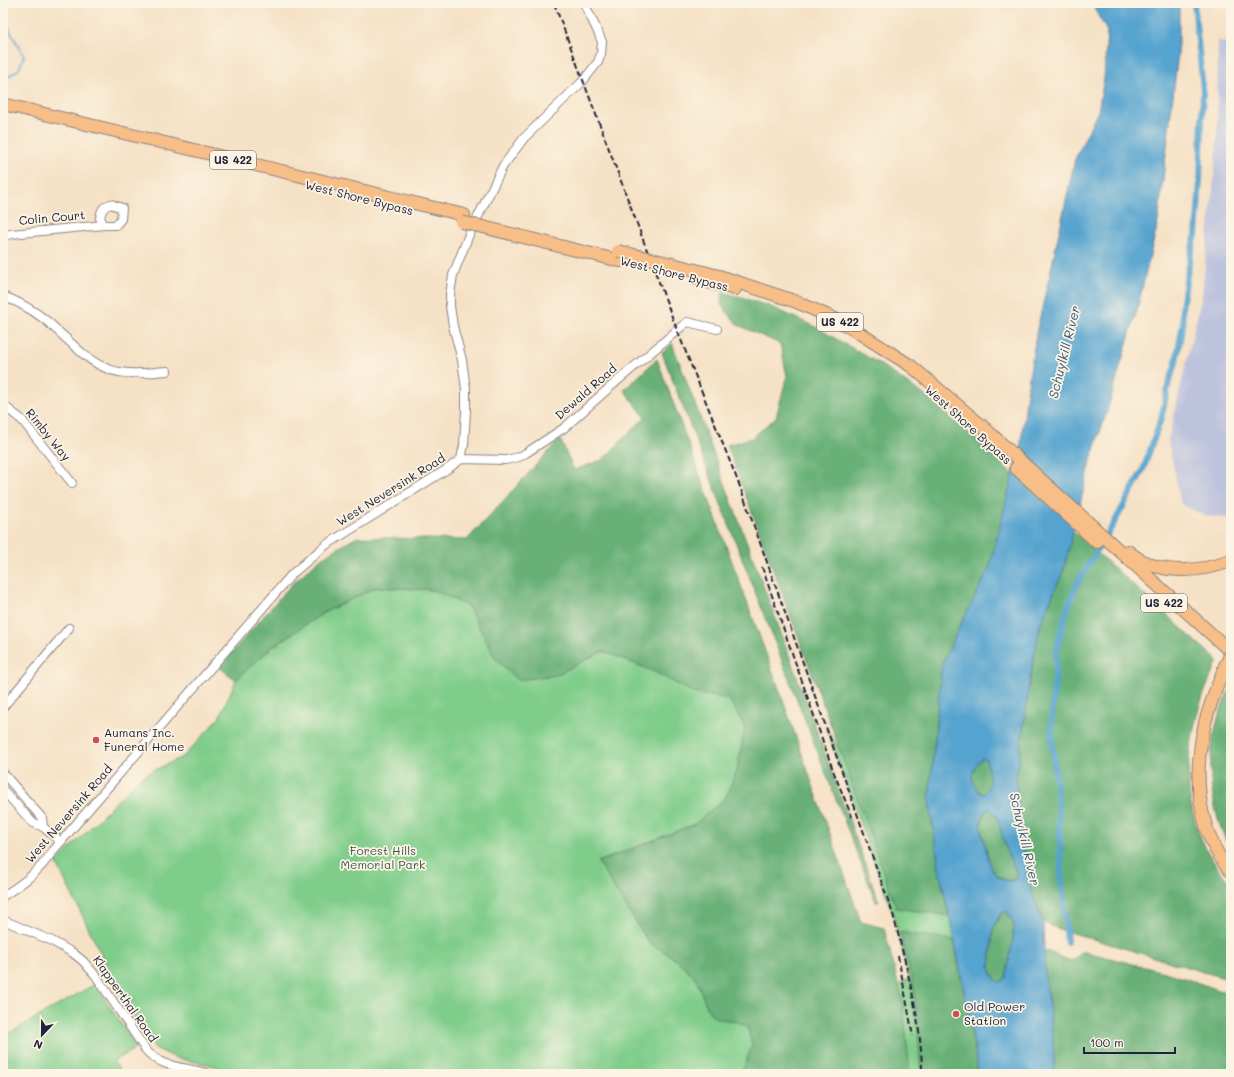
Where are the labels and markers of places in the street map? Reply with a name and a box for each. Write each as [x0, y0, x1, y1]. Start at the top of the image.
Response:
place label: Aumans Inc. Funeral Home [104, 724, 184, 754]
marker: Aumans Inc. Funeral Home [91, 735, 101, 745]
place label: Old Power Station [964, 998, 1025, 1028]
marker: Old Power Station [951, 1009, 961, 1019]

